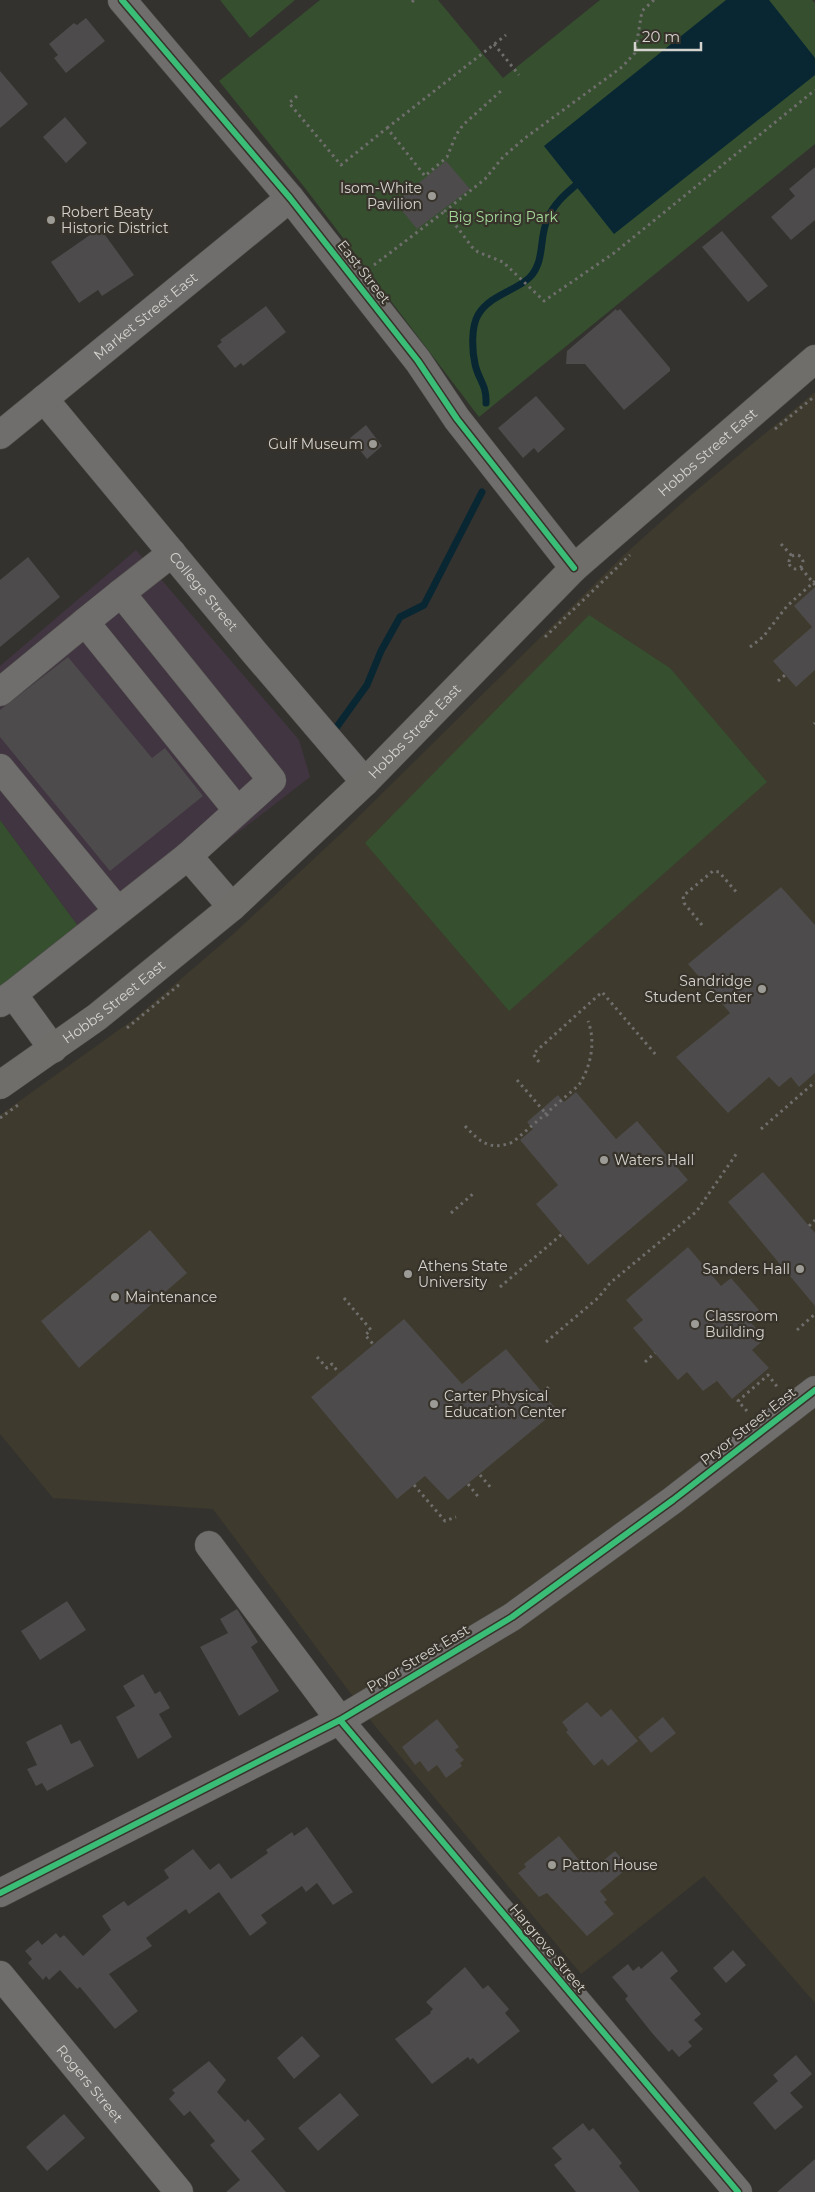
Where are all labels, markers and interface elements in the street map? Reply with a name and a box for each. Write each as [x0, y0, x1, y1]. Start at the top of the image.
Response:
scale bar [635, 20, 701, 52]
text: 20 m [642, 27, 680, 46]
place label: Isom-White Pavilion [340, 179, 422, 213]
marker: Isom-White Pavilion [426, 190, 438, 202]
place label: Robert Beaty Historic District [61, 203, 169, 237]
park label: Big Spring Park [448, 208, 558, 226]
marker: Robert Beaty Historic District [45, 214, 57, 226]
street label: East Street [334, 237, 395, 308]
street label: Market Street East [90, 268, 202, 364]
street label: Hobbs Street East [654, 404, 761, 500]
place label: Gulf Museum [268, 435, 363, 453]
marker: Gulf Museum [367, 438, 379, 450]
street label: College Street [165, 548, 242, 635]
street label: Hobbs Street East [364, 680, 465, 783]
street label: Hobbs Street East [59, 956, 169, 1048]
place label: Sandridge Student Center [645, 972, 752, 1006]
marker: Sandridge Student Center [756, 983, 768, 995]
place label: Waters Hall [614, 1151, 694, 1169]
marker: Waters Hall [598, 1154, 610, 1166]
place label: Athens State University [418, 1257, 508, 1291]
place label: Sanders Hall [702, 1260, 790, 1278]
marker: Sanders Hall [794, 1263, 806, 1275]
marker: Athens State University [402, 1268, 414, 1280]
place label: Maintenance [125, 1288, 217, 1306]
marker: Maintenance [109, 1291, 121, 1303]
place label: Classroom Building [705, 1307, 778, 1341]
marker: Classroom Building [689, 1318, 701, 1330]
street label: Pryor Street East [696, 1383, 800, 1469]
place label: Carter Physical Education Center [444, 1387, 567, 1421]
marker: Carter Physical Education Center [428, 1398, 440, 1410]
street label: Pryor Street East [363, 1620, 473, 1696]
place label: Patton House [562, 1856, 658, 1874]
marker: Patton House [546, 1859, 558, 1871]
street label: Hargrove Street [506, 1900, 591, 1996]
street label: Rogers Street [52, 2041, 127, 2127]

